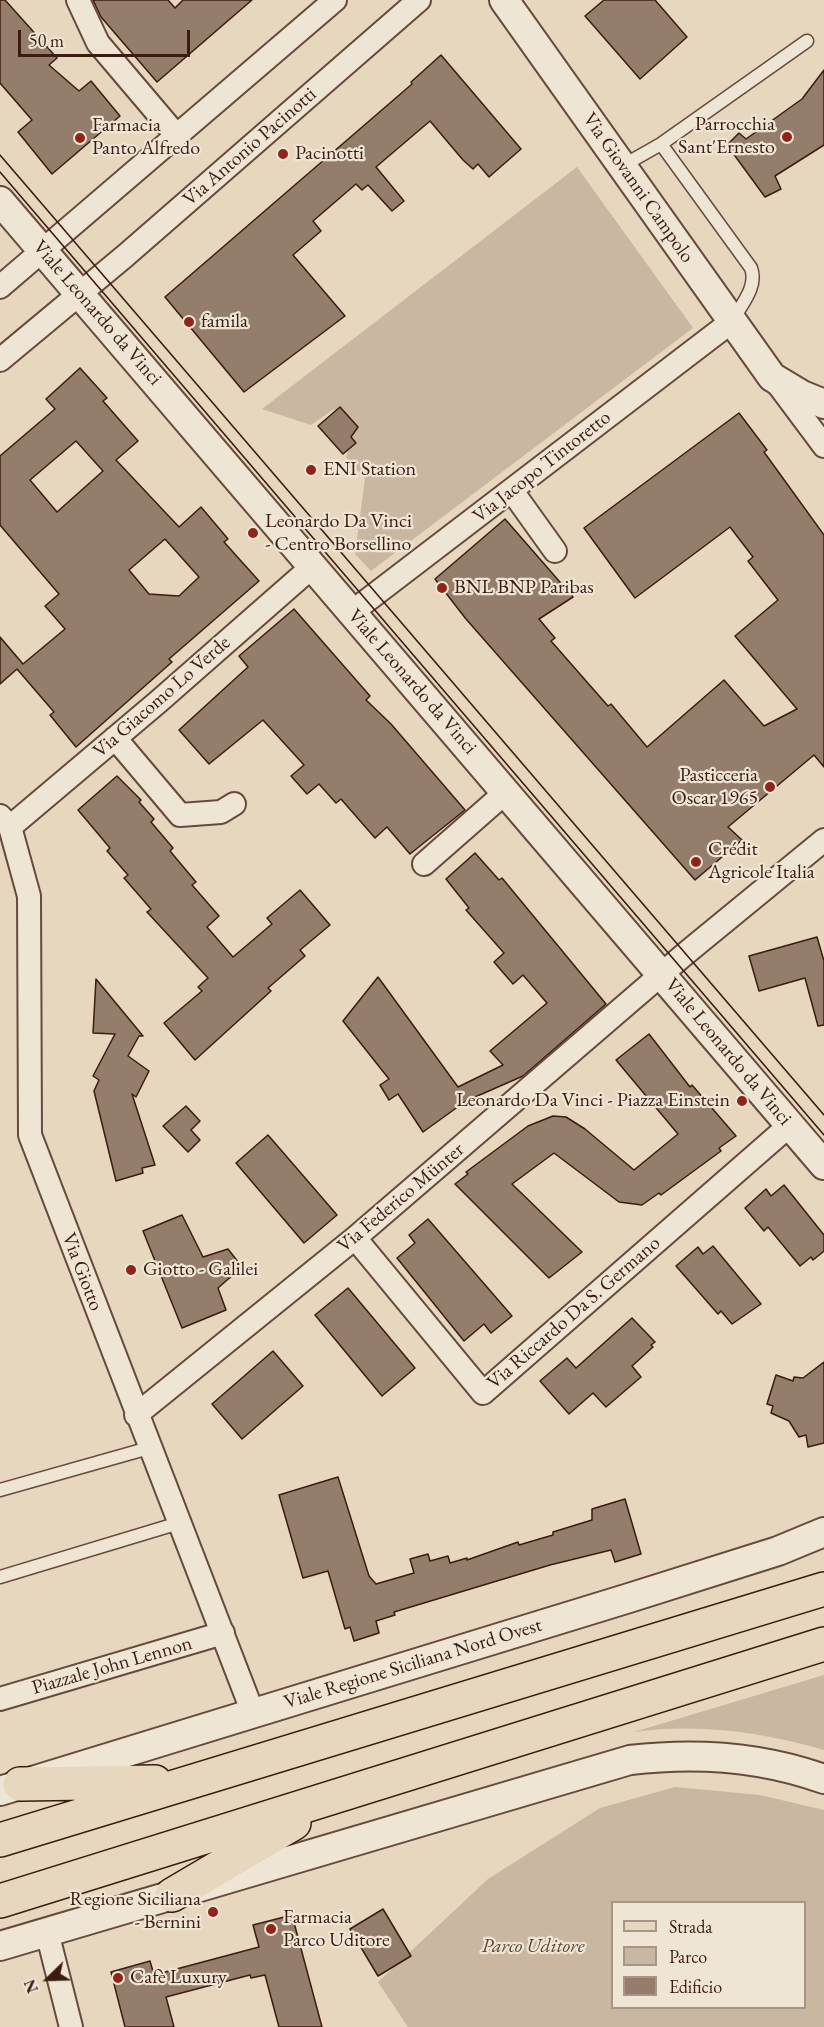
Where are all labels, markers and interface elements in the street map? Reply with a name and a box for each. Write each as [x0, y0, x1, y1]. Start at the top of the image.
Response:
scale bar [21, 18, 194, 56]
text: 50 m [29, 29, 64, 52]
street label: Via Antonio Pacinotti [178, 83, 322, 211]
street label: Via Giovanni Campolo [577, 108, 699, 268]
place label: Parrocchia Sant'Ernesto [678, 113, 775, 160]
place label: Farmacia Panto Alfredo [92, 114, 200, 161]
marker: Parrocchia Sant'Ernesto [780, 130, 794, 144]
marker: Farmacia Panto Alfredo [73, 131, 87, 145]
place label: Pacinotti [295, 142, 364, 166]
marker: Pacinotti [276, 147, 290, 161]
street label: Viale Leonardo da Vinci [27, 235, 167, 391]
place label: famila [201, 310, 248, 334]
marker: famila [182, 315, 196, 329]
street label: Via Jacopo Tintoretto [468, 406, 616, 528]
place label: ENI Station [323, 458, 416, 482]
marker: ENI Station [304, 463, 318, 477]
place label: Leonardo Da Vinci - Centro Borsellino [265, 510, 412, 557]
marker: Leonardo Da Vinci - Centro Borsellino [246, 526, 260, 540]
place label: BNL BNP Paribas [454, 576, 594, 600]
marker: BNL BNP Paribas [435, 581, 449, 595]
street label: Viale Leonardo da Vinci [342, 604, 482, 760]
street label: Via Giacomo Lo Verde [89, 631, 235, 763]
place label: Pasticceria Oscar 1965 [671, 764, 758, 811]
marker: Pasticceria Oscar 1965 [763, 780, 777, 794]
place label: Crédit Agricole Italia [708, 838, 815, 885]
marker: Crédit Agricole Italia [689, 855, 703, 869]
street label: Viale Leonardo da Vinci [659, 974, 797, 1130]
place label: Leonardo Da Vinci - Piazza Einstein [456, 1089, 730, 1113]
marker: Leonardo Da Vinci - Piazza Einstein [735, 1094, 749, 1108]
street label: Via Federico Münter [333, 1138, 469, 1258]
street label: Via Giotto [56, 1230, 108, 1314]
street label: Via Riccardo Da S. Germano [483, 1231, 665, 1395]
place label: Giotto - Galilei [143, 1258, 258, 1282]
marker: Giotto - Galilei [124, 1263, 138, 1277]
street label: Viale Regione Siciliana Nord Ovest [281, 1613, 545, 1715]
street label: Piazzale John Lennon [29, 1632, 195, 1700]
place label: Regione Siciliana - Bernini [70, 1888, 201, 1935]
legend [611, 1901, 806, 2009]
marker: Regione Siciliana - Bernini [206, 1905, 220, 1919]
place label: Farmacia Parco Uditore [283, 1906, 390, 1953]
text: Strada [669, 1915, 713, 1938]
marker: Farmacia Parco Uditore [264, 1922, 278, 1936]
park label: Parco Uditore [481, 1935, 585, 1959]
text: Parco [669, 1945, 707, 1968]
north arrow [18, 1949, 78, 2009]
place label: Cafè Luxury [130, 1966, 227, 1990]
marker: Cafè Luxury [111, 1971, 125, 1985]
text: Edificio [669, 1975, 722, 1998]
text: N [19, 1976, 43, 1996]

